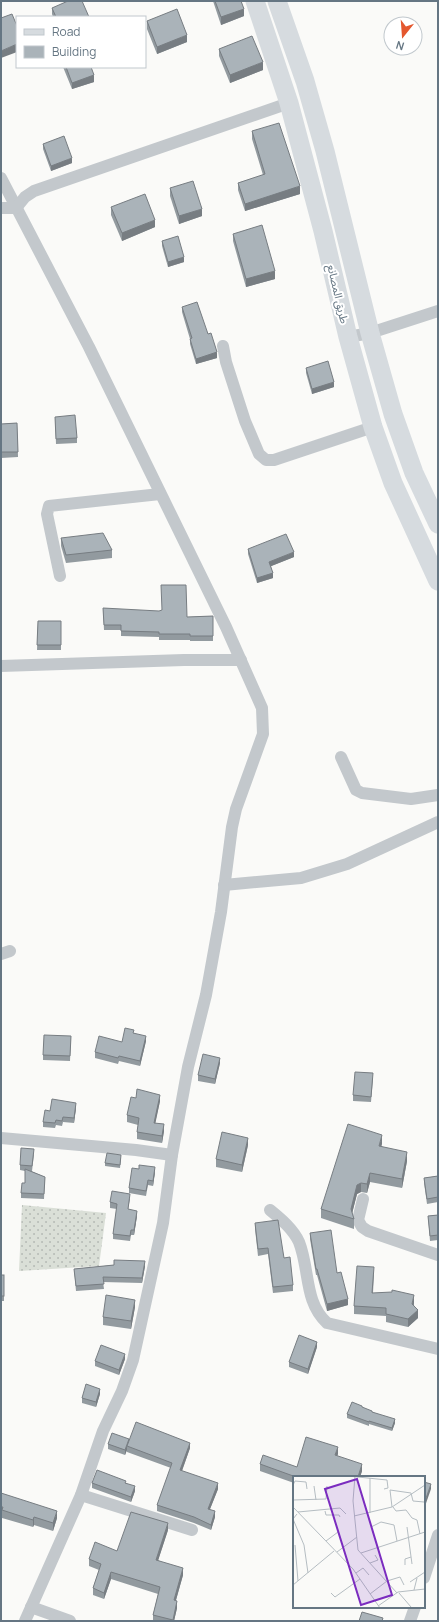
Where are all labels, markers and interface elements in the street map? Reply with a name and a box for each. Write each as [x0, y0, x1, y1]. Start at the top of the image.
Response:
legend [16, 16, 146, 68]
north arrow [383, 16, 423, 56]
text: Road [52, 23, 80, 40]
text: N [394, 38, 406, 54]
text: Building [52, 43, 96, 60]
street label: طريق المصانع [323, 263, 353, 325]
inset map [293, 1476, 425, 1608]

